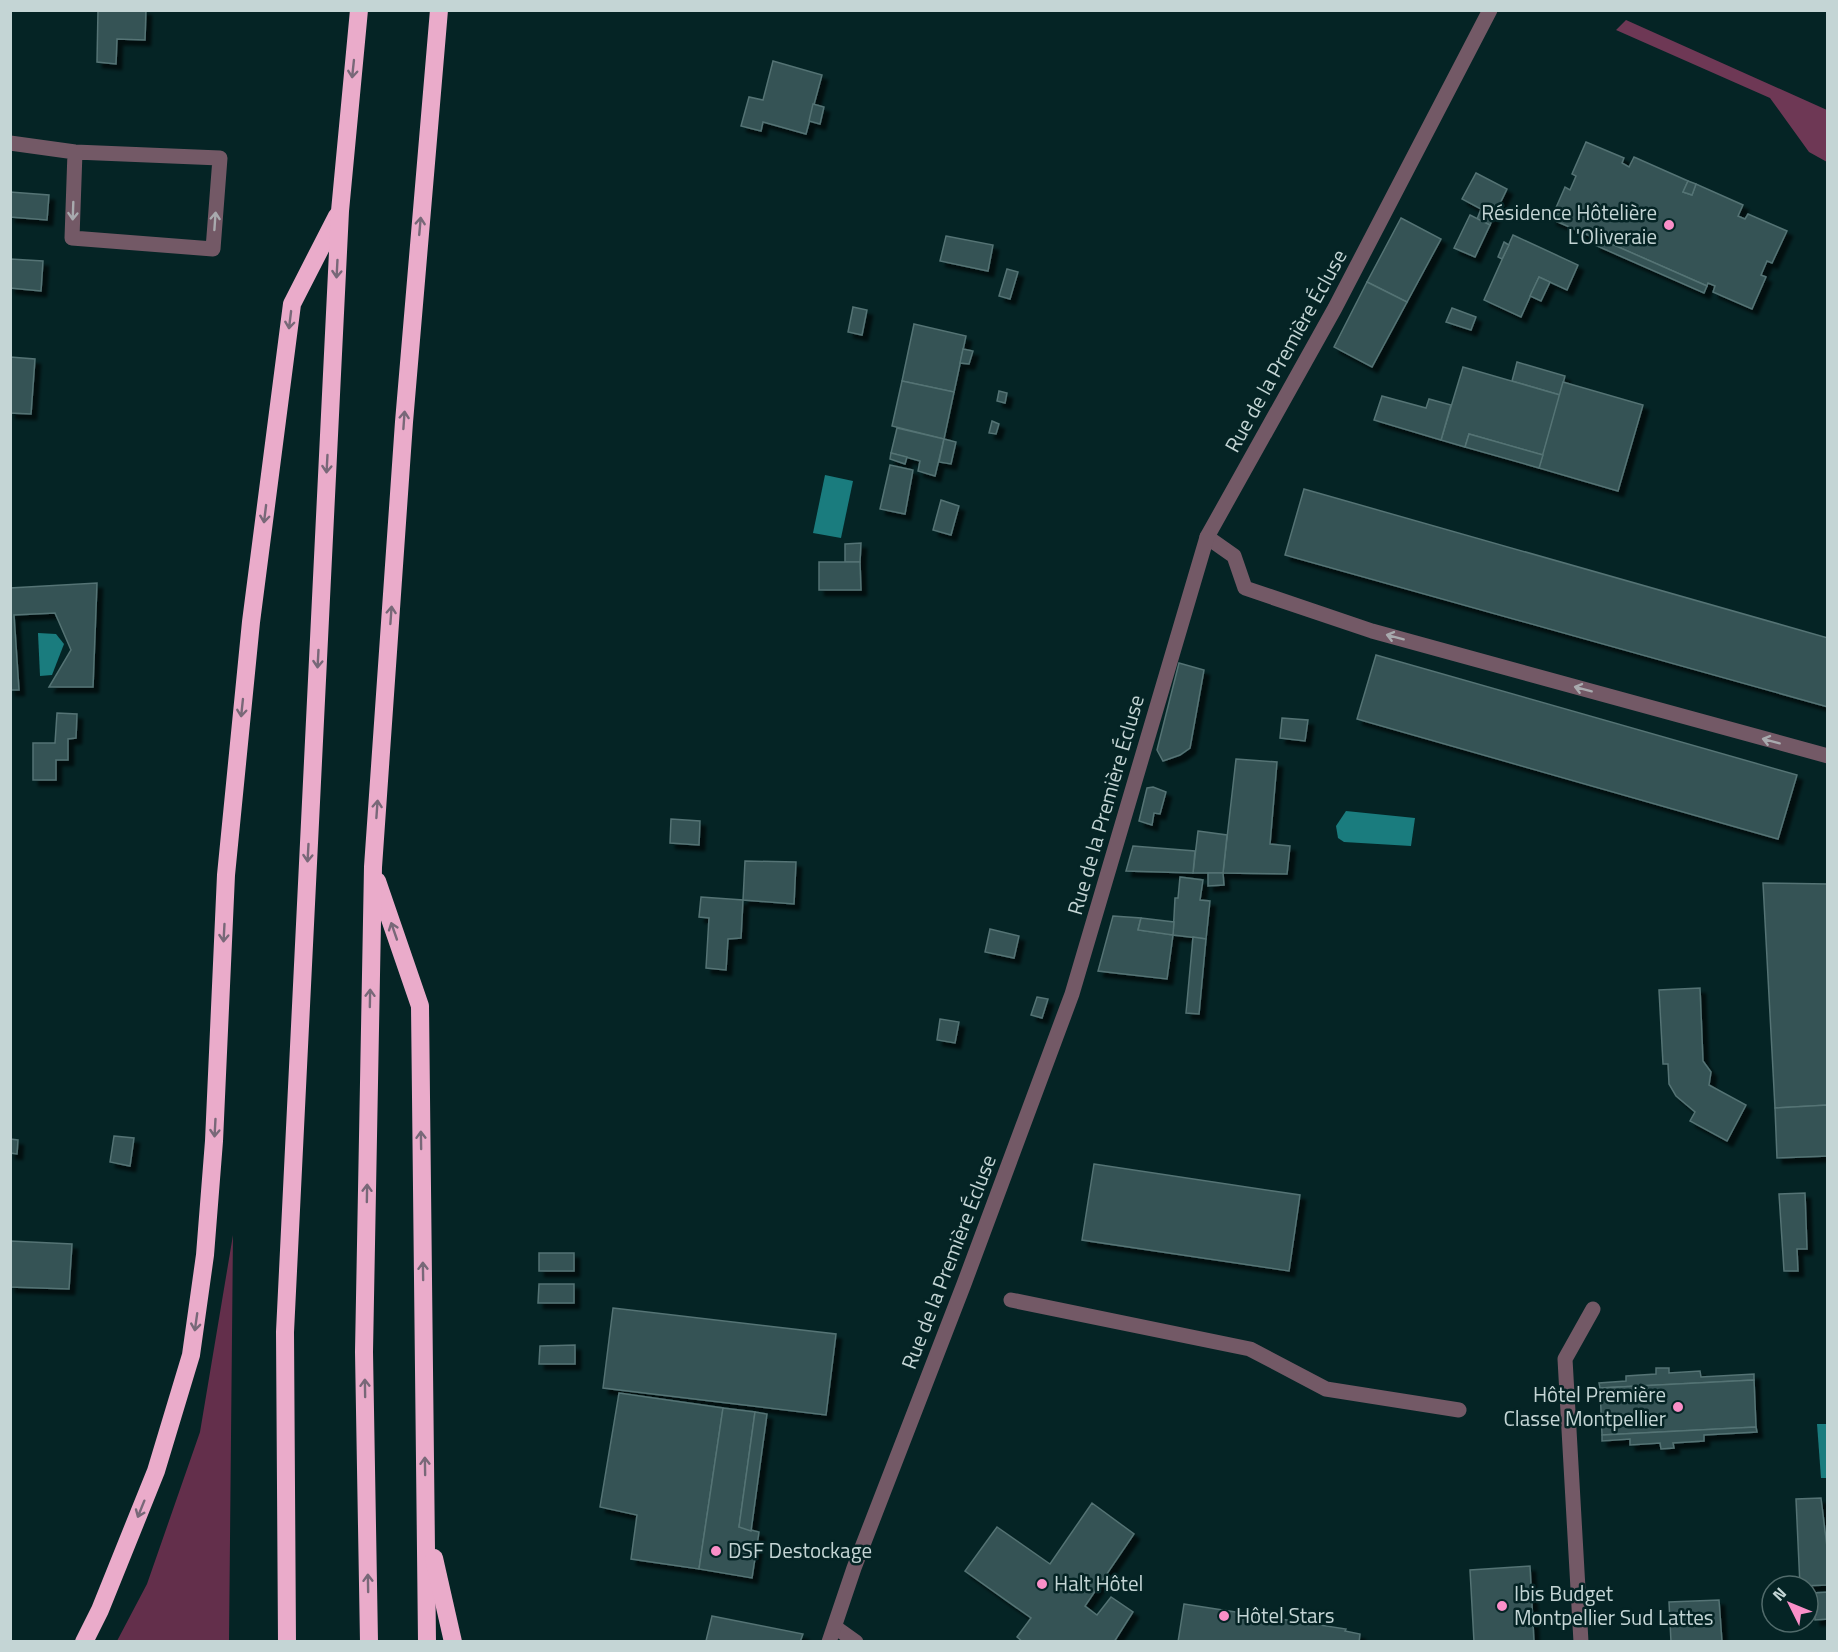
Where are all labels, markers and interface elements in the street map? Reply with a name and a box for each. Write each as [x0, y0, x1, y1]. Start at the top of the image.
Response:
one-way arrow [347, 58, 358, 78]
place label: Résidence Hôtelière L'Oliveraie [1481, 196, 1657, 252]
one-way arrow [67, 200, 79, 220]
one-way arrow [210, 212, 221, 232]
one-way arrow [415, 216, 426, 236]
marker: Résidence Hôtelière L'Oliveraie [1662, 218, 1676, 232]
street label: Rue de la Première Écluse [1216, 243, 1354, 458]
one-way arrow [331, 259, 342, 279]
one-way arrow [284, 310, 295, 330]
one-way arrow [399, 411, 410, 431]
one-way arrow [322, 453, 333, 473]
one-way arrow [259, 503, 270, 523]
one-way arrow [385, 605, 396, 625]
one-way arrow [1386, 631, 1405, 642]
one-way arrow [312, 648, 323, 668]
one-way arrow [1574, 683, 1593, 694]
street label: Rue de la Première Écluse [1058, 691, 1152, 919]
one-way arrow [237, 697, 248, 717]
one-way arrow [1762, 734, 1781, 746]
one-way arrow [372, 800, 383, 820]
one-way arrow [303, 843, 314, 863]
one-way arrow [388, 921, 399, 940]
one-way arrow [218, 923, 229, 943]
one-way arrow [365, 989, 376, 1009]
one-way arrow [209, 1117, 220, 1137]
one-way arrow [416, 1131, 427, 1151]
street label: Rue de la Première Écluse [892, 1150, 1004, 1374]
one-way arrow [361, 1184, 373, 1204]
one-way arrow [417, 1261, 429, 1281]
one-way arrow [190, 1312, 201, 1331]
place label: Hôtel Première Classe Montpellier [1503, 1378, 1666, 1434]
one-way arrow [359, 1379, 371, 1399]
marker: Hôtel Première Classe Montpellier [1671, 1400, 1685, 1414]
one-way arrow [419, 1456, 431, 1476]
one-way arrow [135, 1499, 146, 1517]
place label: DSF Destockage [728, 1534, 872, 1566]
marker: DSF Destockage [709, 1544, 723, 1558]
place label: Halt Hôtel [1054, 1567, 1143, 1599]
one-way arrow [362, 1574, 374, 1594]
north arrow [1760, 1574, 1820, 1634]
marker: Halt Hôtel [1035, 1577, 1049, 1591]
place label: Ibis Budget Montpellier Sud Lattes [1514, 1577, 1714, 1633]
text: N [1766, 1582, 1792, 1606]
place label: Hôtel Stars [1236, 1599, 1335, 1631]
marker: Ibis Budget Montpellier Sud Lattes [1495, 1599, 1509, 1613]
marker: Hôtel Stars [1217, 1609, 1231, 1623]

